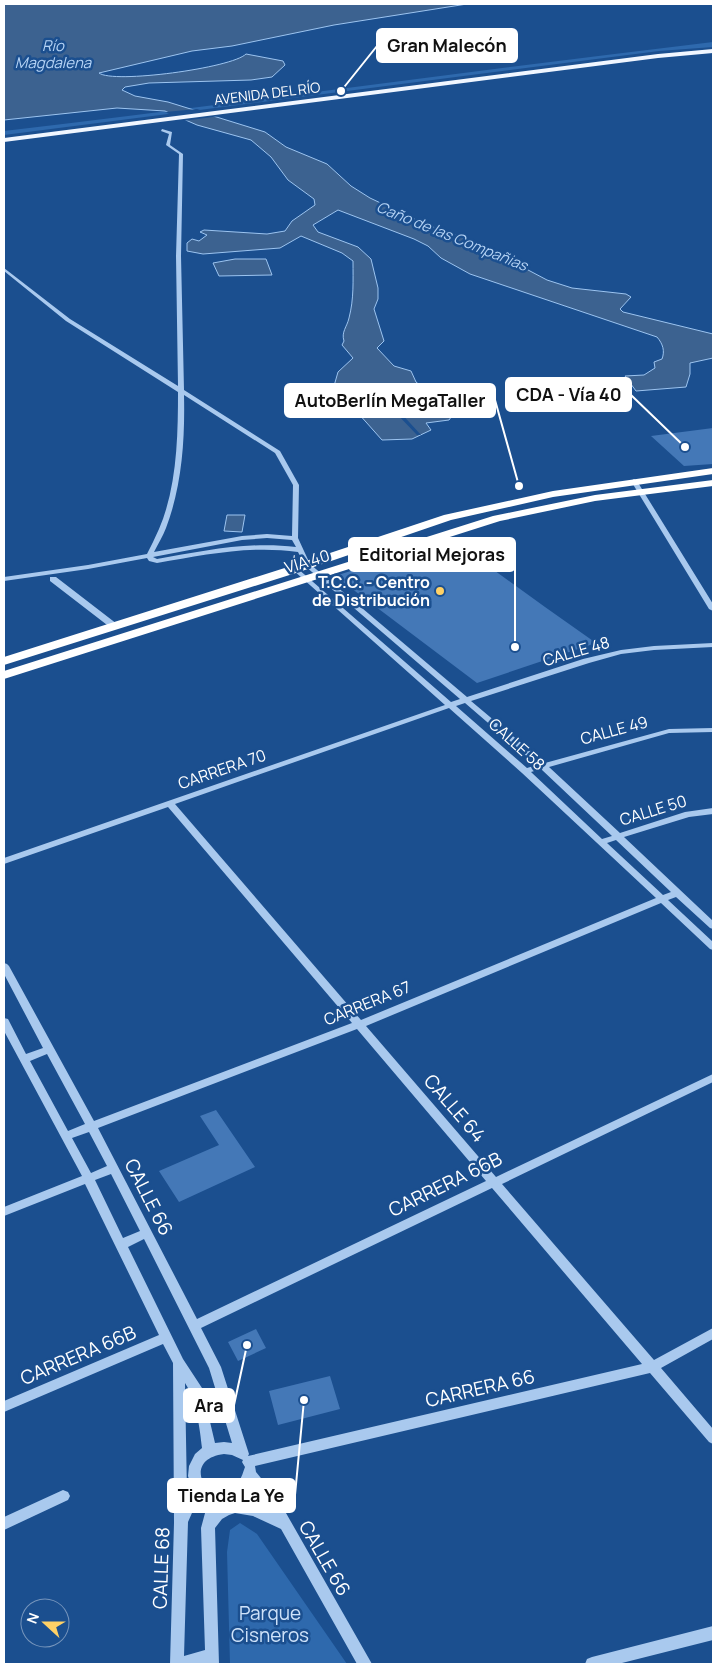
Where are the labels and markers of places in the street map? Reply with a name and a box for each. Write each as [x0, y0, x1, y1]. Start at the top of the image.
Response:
callout: Gran Malecón [377, 29, 517, 62]
callout: CDA - Vía 40 [506, 378, 631, 411]
callout: AutoBerlín MegaTaller [285, 384, 495, 417]
callout: Editorial Mejoras [349, 538, 515, 571]
place label: T.C.C. - Centro de Distribución [312, 571, 430, 611]
marker: T.C.C. - Centro de Distribución [434, 585, 446, 597]
callout: Ara [184, 1389, 234, 1422]
callout: Tienda La Ye [168, 1479, 295, 1512]

